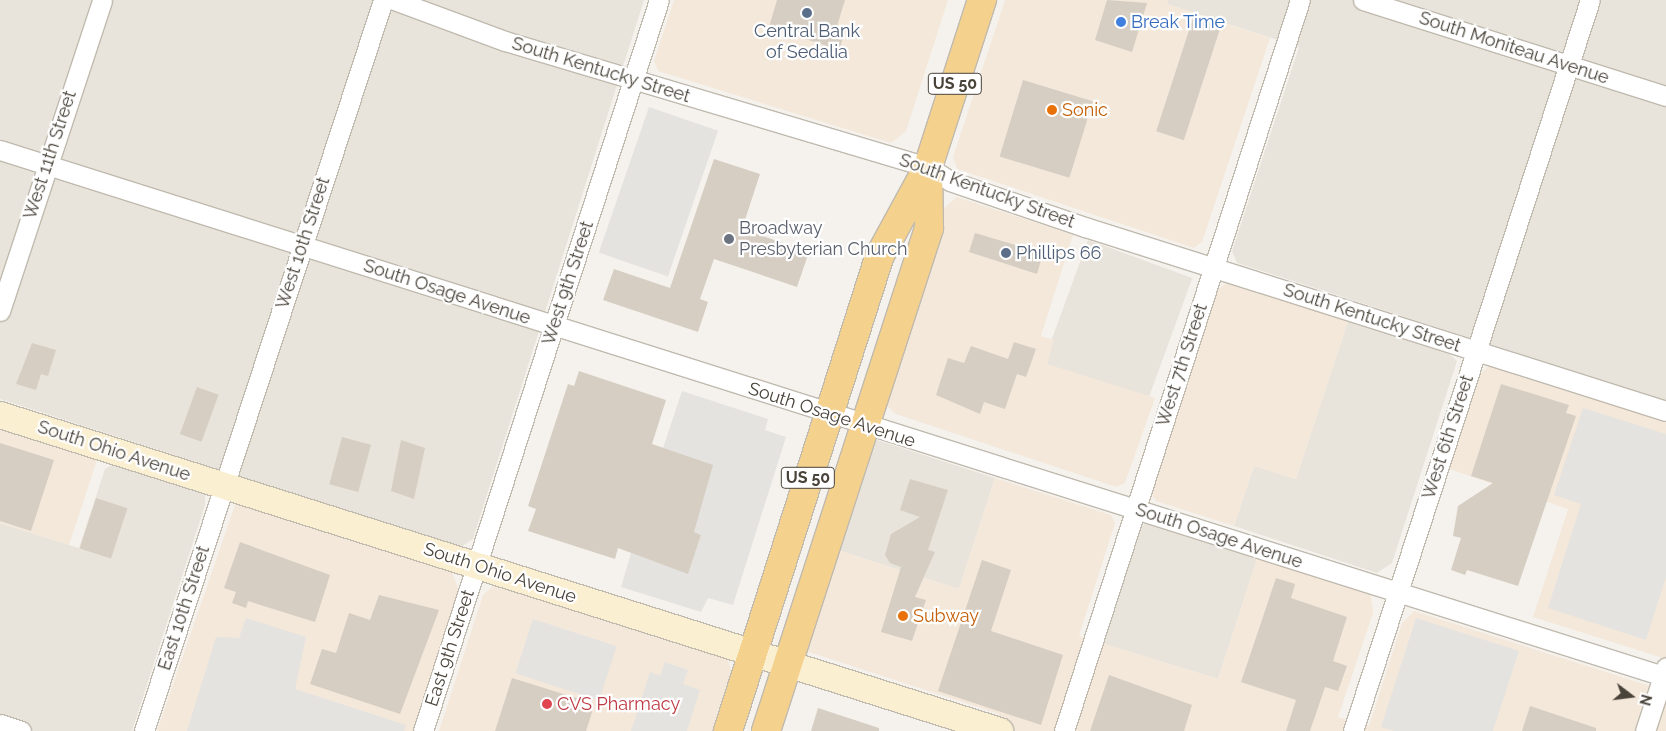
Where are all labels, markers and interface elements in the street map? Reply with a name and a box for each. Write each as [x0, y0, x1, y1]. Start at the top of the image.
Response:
marker: Central Bank of Sedalia [801, 7, 813, 19]
street label: South Moniteau Avenue [1416, 7, 1612, 89]
place label: Break Time [1131, 11, 1226, 33]
marker: Break Time [1115, 16, 1127, 28]
place label: Central Bank of Sedalia [754, 21, 860, 64]
street label: South Kentucky Street [509, 33, 693, 107]
road number: US 50 [928, 70, 982, 98]
street label: West 11th Street [19, 88, 81, 222]
place label: Sonic [1062, 99, 1108, 121]
marker: Sonic [1046, 104, 1058, 116]
street label: South Kentucky Street [896, 149, 1078, 233]
street label: West 10th Street [272, 174, 334, 312]
street label: West 9th Street [538, 218, 598, 348]
place label: Broadway Presbyterian Church [739, 218, 908, 260]
marker: Broadway Presbyterian Church [723, 233, 735, 245]
place label: Phillips 66 [1016, 242, 1101, 264]
marker: Phillips 66 [1000, 247, 1012, 259]
street label: South Osage Avenue [360, 255, 534, 329]
street label: South Kentucky Street [1280, 279, 1464, 357]
street label: West 7th Street [1152, 301, 1212, 429]
street label: West 6th Street [1418, 372, 1478, 502]
street label: South Osage Avenue [745, 378, 919, 452]
street label: South Ohio Avenue [35, 416, 193, 486]
road number: US 50 [780, 464, 836, 492]
street label: South Osage Avenue [1132, 499, 1306, 573]
street label: South Ohio Avenue [421, 538, 579, 608]
street label: East 10th Street [154, 543, 214, 673]
street label: East 9th Street [421, 587, 479, 709]
place label: Subway [913, 605, 979, 627]
marker: Subway [897, 610, 909, 622]
north arrow [1606, 671, 1656, 721]
place label: CVS Pharmacy [557, 693, 680, 715]
text: N [1636, 693, 1655, 707]
marker: CVS Pharmacy [541, 698, 553, 710]

